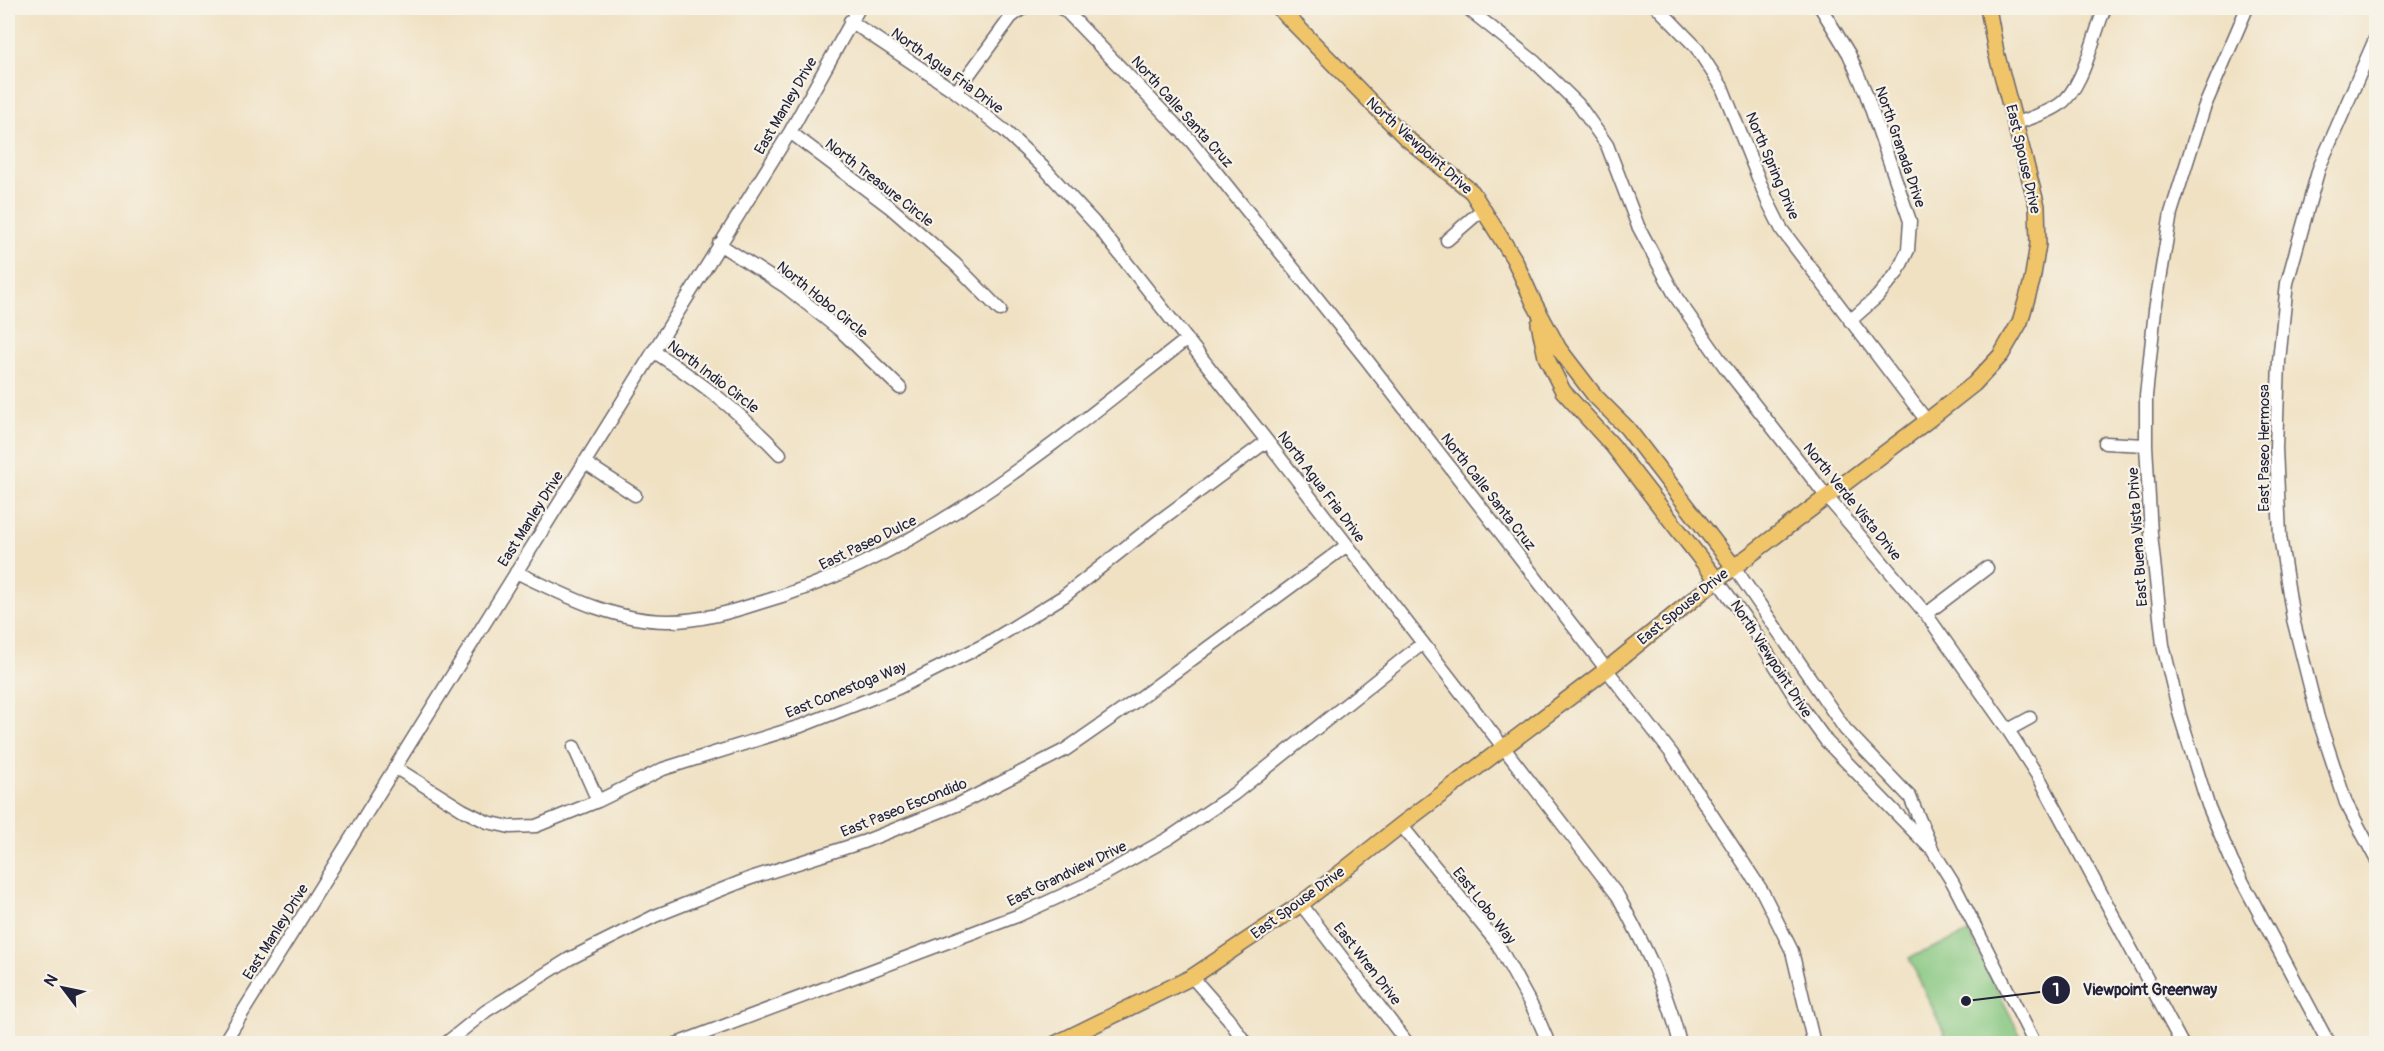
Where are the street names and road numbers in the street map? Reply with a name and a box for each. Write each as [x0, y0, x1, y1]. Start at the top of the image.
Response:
street label: North Agua Fria Drive [887, 24, 1007, 118]
street label: North Calle Santa Cruz [1127, 52, 1237, 172]
street label: East Manley Drive [750, 53, 822, 158]
street label: North Granada Drive [1870, 84, 1930, 211]
street label: North Viewpoint Drive [1362, 93, 1476, 199]
street label: East Spouse Drive [2001, 102, 2045, 216]
street label: North Spring Drive [1741, 109, 1803, 223]
street label: North Treasure Circle [821, 135, 938, 232]
street label: North Hobo Circle [773, 257, 872, 343]
street label: North Indio Circle [663, 336, 763, 418]
street label: East Paseo Hermosa [2255, 384, 2274, 512]
street label: North Agua Fria Drive [1273, 428, 1369, 547]
street label: North Calle Santa Cruz [1436, 430, 1540, 555]
street label: North Verde Vista Drive [1799, 439, 1906, 565]
street label: East Buena Vista Drive [2124, 466, 2152, 607]
street label: East Manley Drive [494, 467, 568, 570]
street label: East Paseo Dulce [816, 511, 920, 575]
street label: East Spouse Drive [1634, 564, 1733, 649]
street label: North Viewpoint Drive [1726, 597, 1816, 722]
street label: East Conestoga Way [783, 657, 910, 723]
street label: East Paseo Escondido [838, 774, 970, 842]
street label: East Grandview Drive [1004, 837, 1130, 911]
street label: East Spouse Drive [1247, 862, 1349, 943]
street label: East Lobo Way [1448, 864, 1520, 949]
street label: East Manley Drive [239, 880, 313, 983]
street label: East Wren Drive [1329, 919, 1405, 1010]

